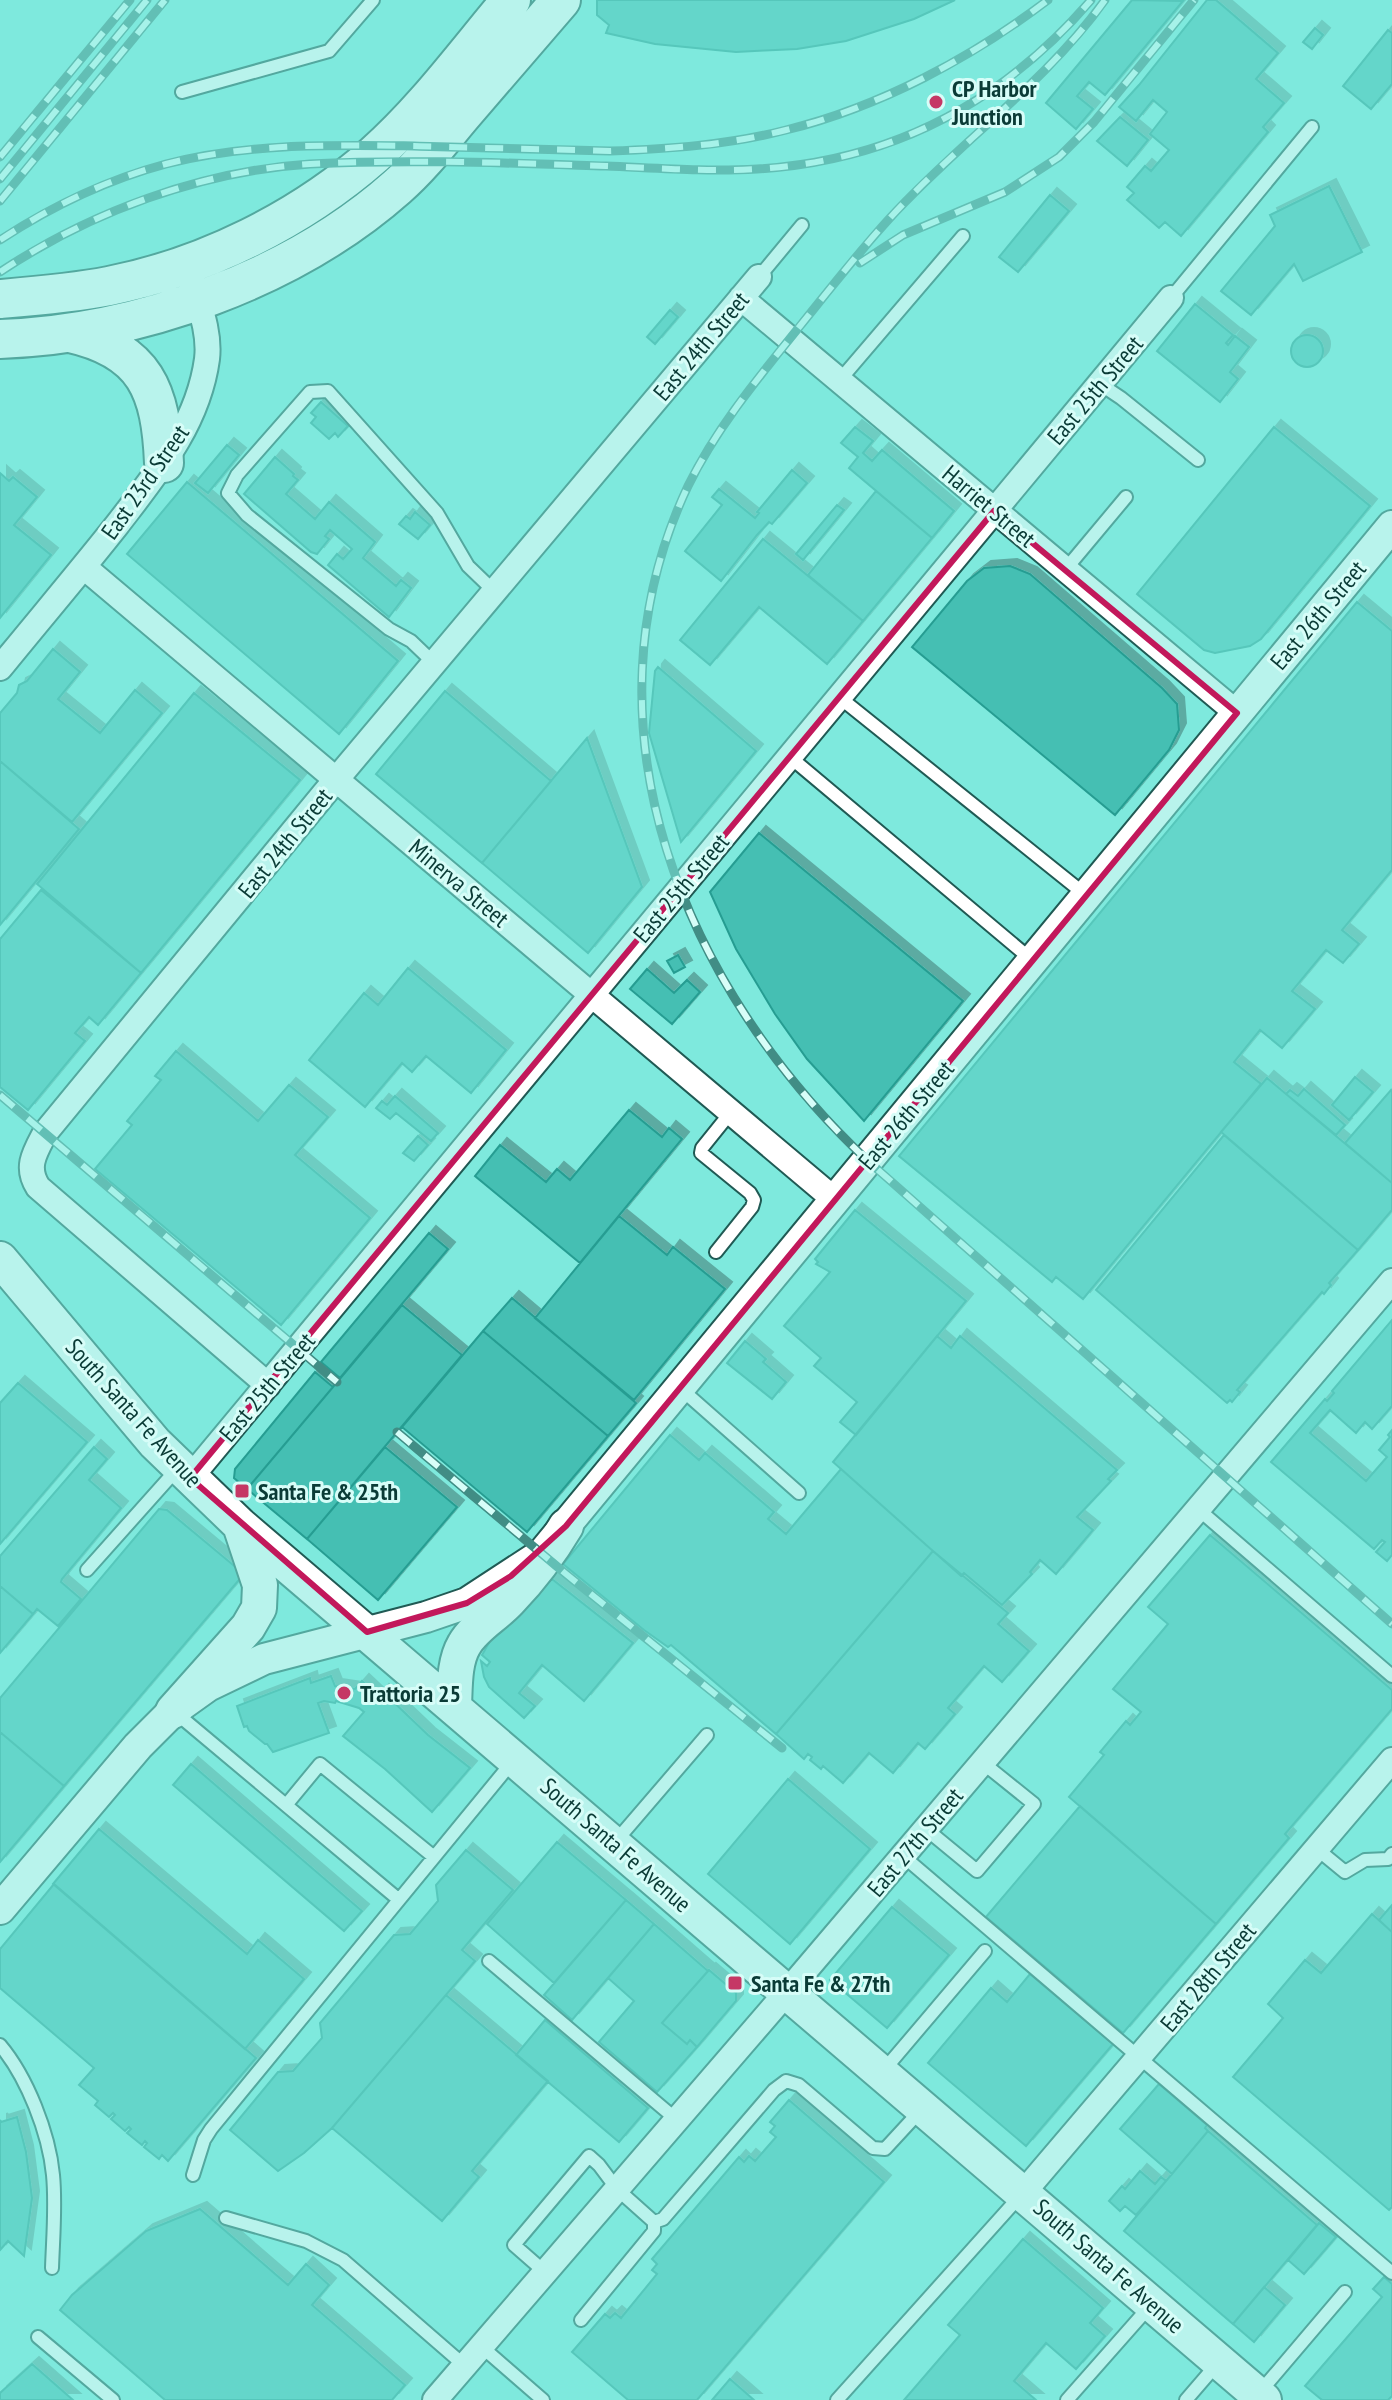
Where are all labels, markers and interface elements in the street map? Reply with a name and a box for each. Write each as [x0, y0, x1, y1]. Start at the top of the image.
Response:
place label: CP Harbor Junction [951, 73, 1038, 132]
marker: CP Harbor Junction [927, 93, 945, 111]
street label: East 24th Street [646, 285, 756, 407]
street label: East 25th Street [1040, 329, 1150, 451]
street label: East 23rd Street [94, 418, 196, 545]
street label: Harriet Street [936, 458, 1042, 554]
street label: East 26th Street [1263, 554, 1373, 676]
street label: East 24th Street [231, 781, 339, 905]
street label: East 25th Street [626, 827, 736, 949]
street label: Minerva Street [403, 832, 516, 934]
street label: East 26th Street [851, 1054, 961, 1176]
street label: East 25th Street [212, 1326, 322, 1448]
street label: South Santa Fe Avenue [59, 1332, 209, 1494]
place label: Santa Fe & 25th [258, 1476, 398, 1507]
marker: Santa Fe & 25th [233, 1482, 251, 1500]
place label: Trattoria 25 [360, 1678, 461, 1709]
marker: Trattoria 25 [335, 1684, 353, 1702]
street label: South Santa Fe Avenue [534, 1771, 698, 1919]
street label: East 27th Street [860, 1781, 970, 1903]
street label: East 28th Street [1153, 1916, 1263, 2038]
place label: Santa Fe & 27th [751, 1968, 890, 1999]
marker: Santa Fe & 27th [726, 1974, 744, 1992]
street label: South Santa Fe Avenue [1027, 2192, 1191, 2340]

